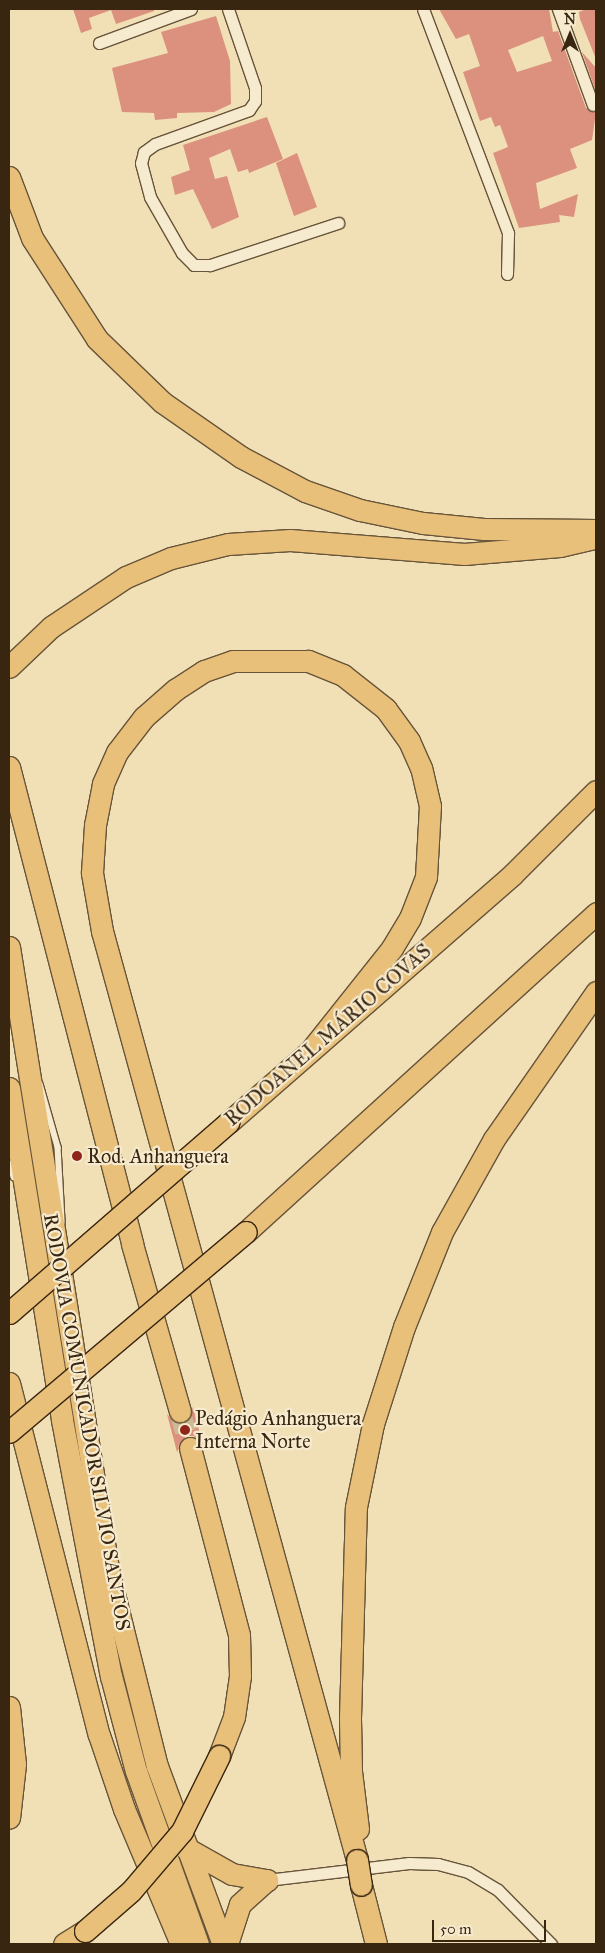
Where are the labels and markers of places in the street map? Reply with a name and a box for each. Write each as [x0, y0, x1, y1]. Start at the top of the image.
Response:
place label: Rod. Anhanguera [87, 1144, 229, 1168]
marker: Rod. Anhanguera [71, 1150, 83, 1162]
place label: Pedágio Anhanguera Interna Norte [195, 1406, 361, 1453]
marker: Pedágio Anhanguera Interna Norte [179, 1424, 191, 1436]

